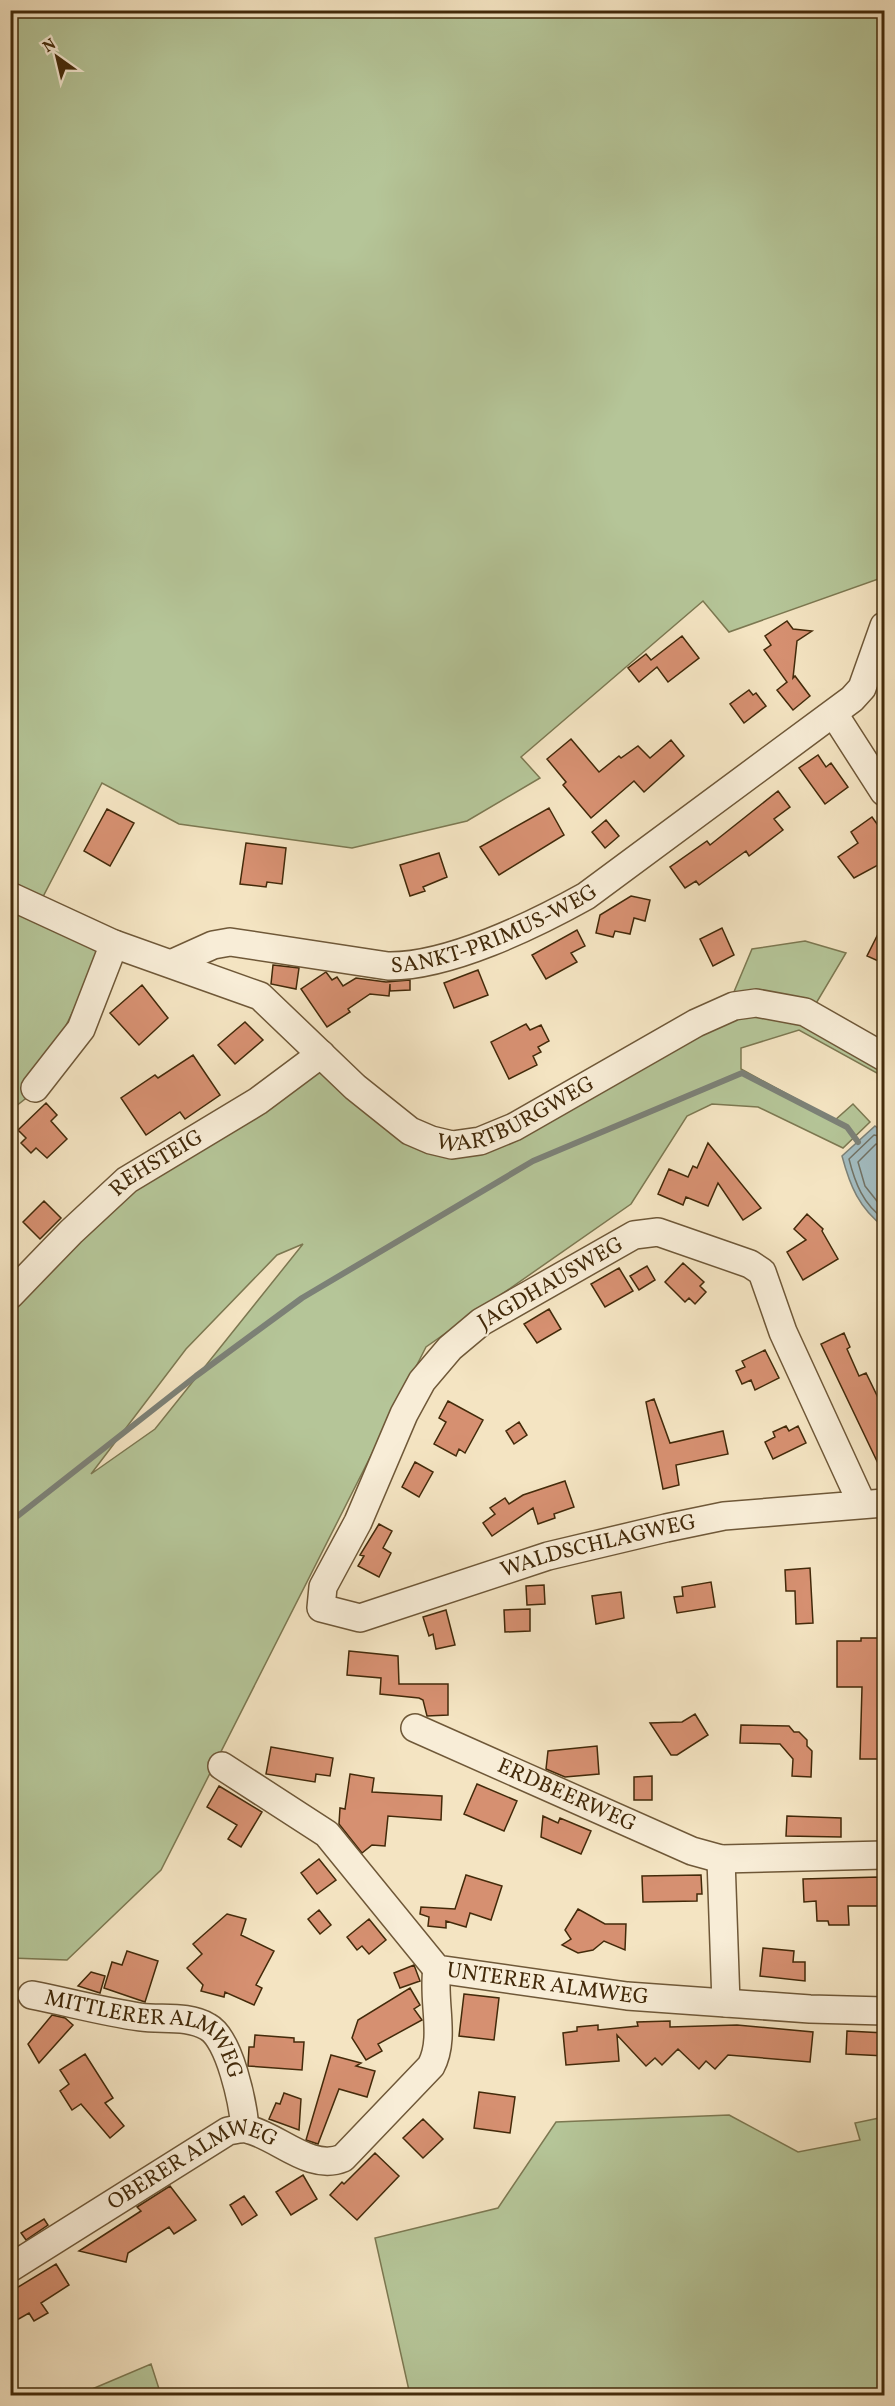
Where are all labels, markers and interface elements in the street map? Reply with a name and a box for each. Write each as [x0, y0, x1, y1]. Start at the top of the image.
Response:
north arrow [27, 27, 87, 87]
text: N [39, 34, 61, 59]
street label: SANKT-PRIMUS-WEG [390, 877, 604, 982]
street label: WARTBURGWEG [433, 1069, 601, 1162]
street label: REHSTEIG [103, 1122, 209, 1204]
street label: JAGDHAUSWEG [472, 1230, 630, 1338]
street label: WALDSCHLAGWEG [496, 1507, 699, 1586]
street label: ERDBEERWEG [492, 1751, 641, 1840]
street label: UNTERER ALMWEG [445, 1955, 650, 2013]
street label: MITTLERER ALMWEG [42, 1982, 250, 2083]
street label: OBERER ALMWEG [102, 2112, 283, 2218]

